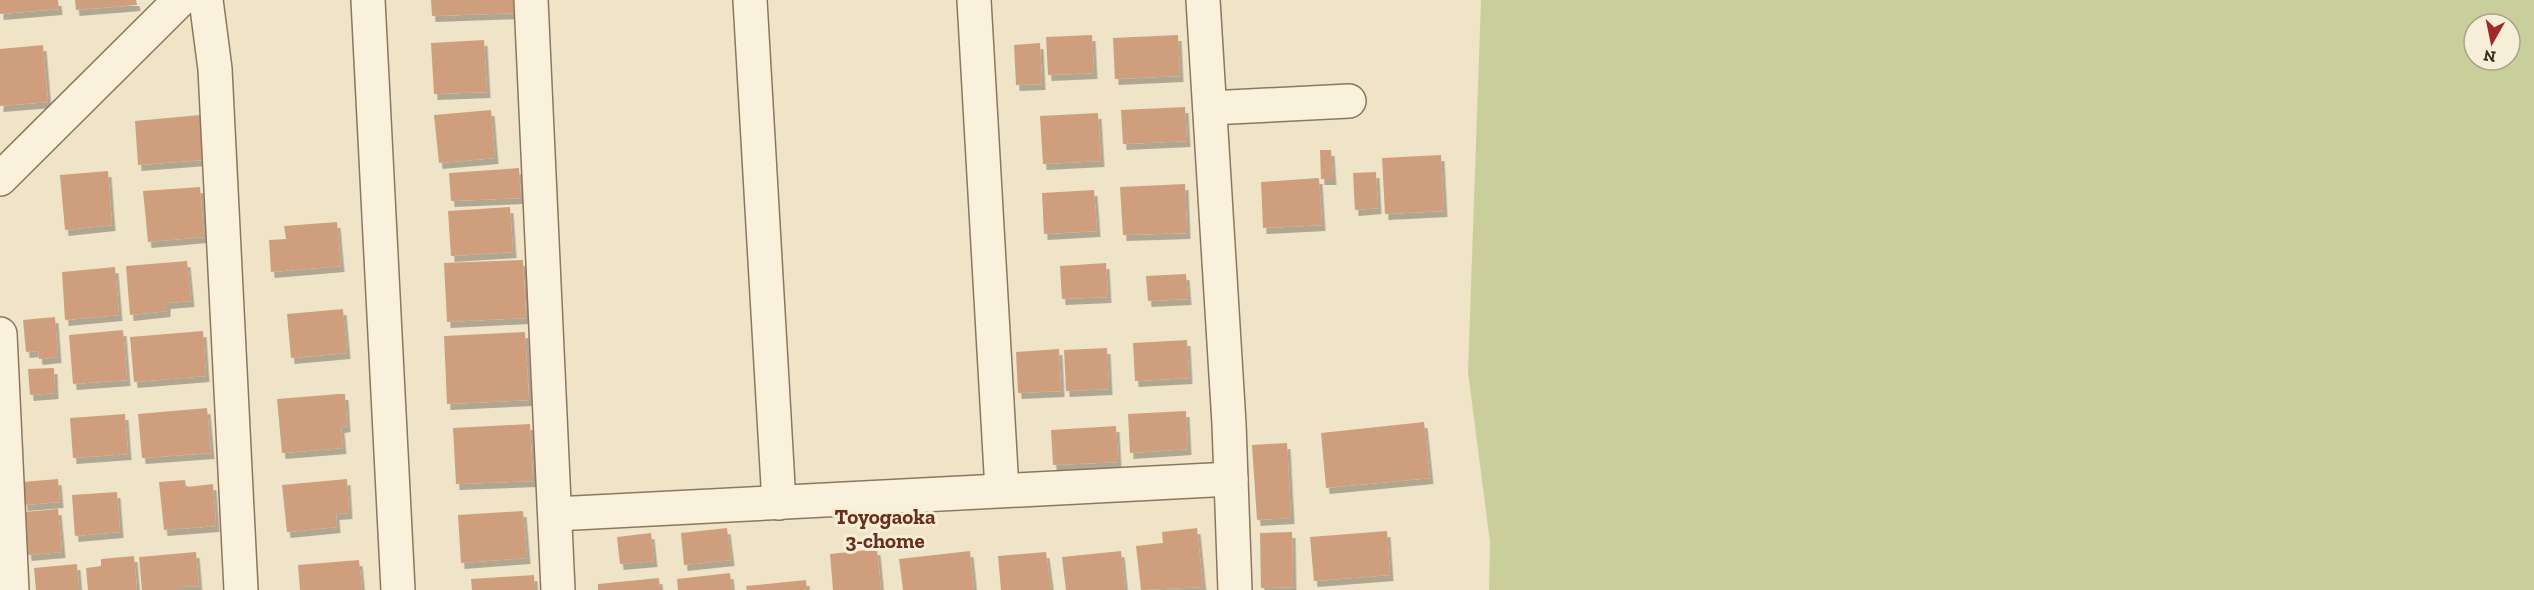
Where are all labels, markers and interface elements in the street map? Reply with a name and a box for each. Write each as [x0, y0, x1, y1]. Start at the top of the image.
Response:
north arrow [2462, 12, 2522, 72]
text: N [2482, 46, 2497, 67]
district label: Toyogaoka 3-chome [834, 504, 936, 553]

